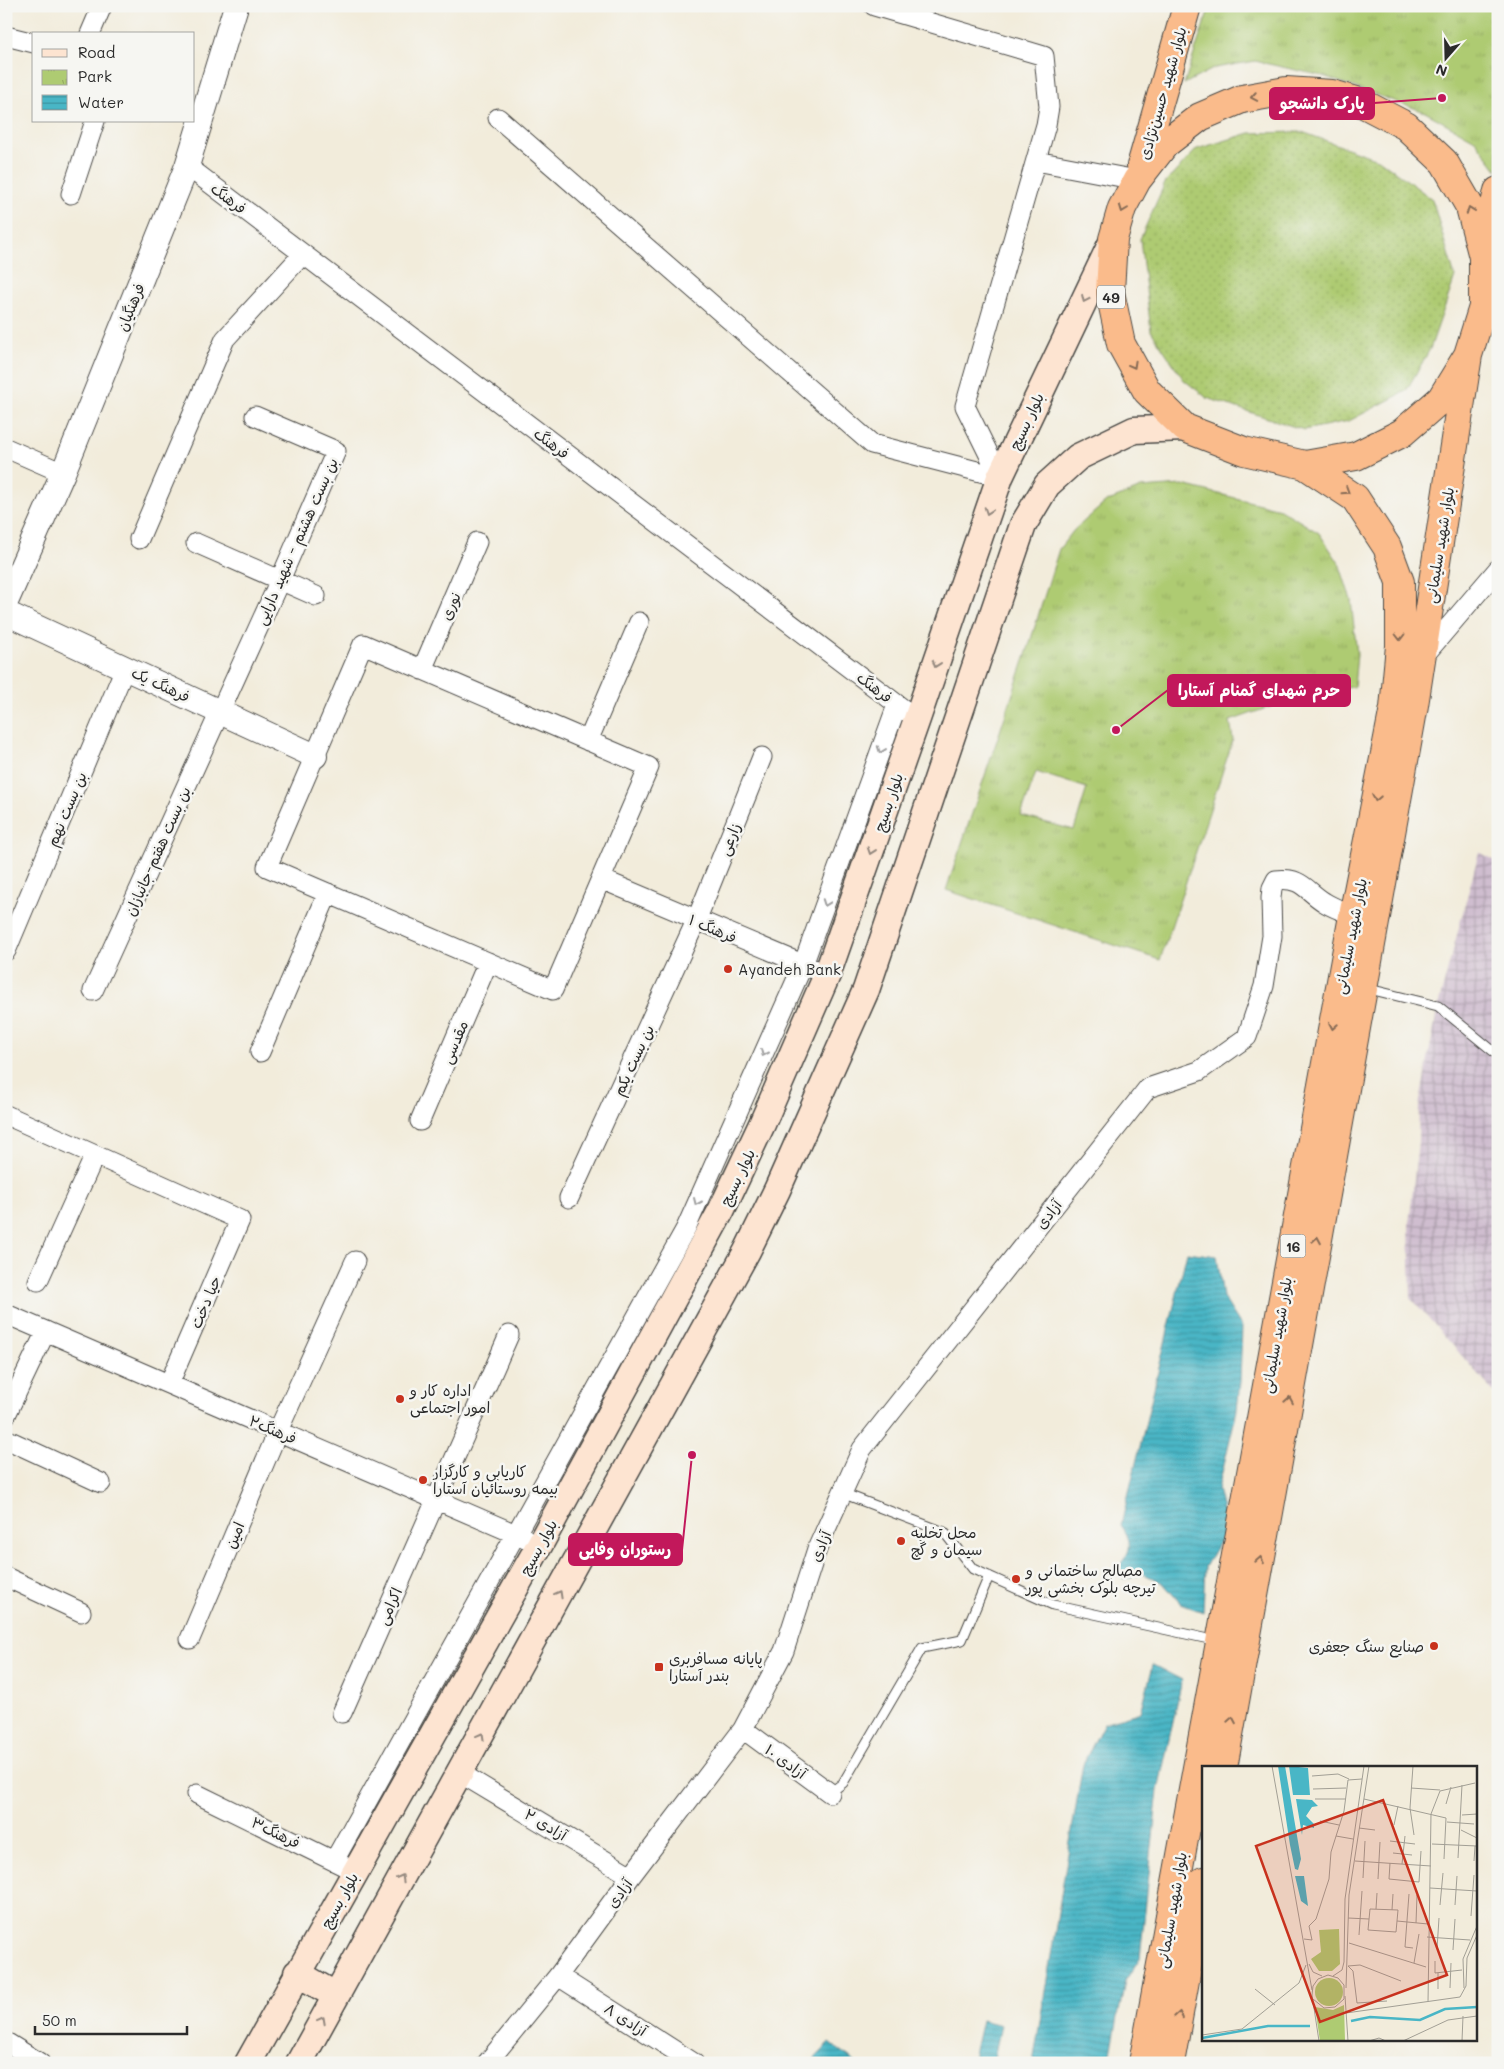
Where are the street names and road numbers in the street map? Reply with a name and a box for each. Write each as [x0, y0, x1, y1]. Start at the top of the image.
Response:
street label: بلوار شهید حسین‌نژادی [1133, 24, 1191, 162]
street label: فرهنگ [207, 178, 251, 218]
street label: فرهنگیان [111, 280, 149, 334]
road number: 49 [1097, 286, 1125, 308]
street label: بلوار بسیج [1004, 389, 1049, 453]
street label: فرهنگ [530, 423, 574, 463]
street label: بن بست هشتم - شهید دارایی [250, 454, 345, 629]
street label: بلوار شهید سلیمانی [1420, 485, 1459, 605]
street label: نوری [435, 589, 465, 623]
street label: فرهنگ یک [129, 662, 193, 706]
street label: فرهنگ [853, 667, 897, 707]
street label: بن بست نهم [41, 769, 93, 851]
street label: بلوار بسیج [869, 770, 908, 834]
street label: بن بست هفتم-جانبازان [119, 783, 197, 920]
street label: زارعی [713, 820, 746, 859]
street label: بلوار شهید سلیمانی [1329, 876, 1372, 996]
street label: فرهنگ ۱ [686, 909, 740, 947]
street label: مقدسی [436, 1017, 473, 1067]
street label: بن بست یکم [608, 1021, 661, 1100]
street label: بلوار بسیج [715, 1145, 760, 1209]
street label: آزادی [1030, 1194, 1066, 1233]
road number: 16 [1280, 1234, 1306, 1258]
street label: حیا دخت [185, 1273, 225, 1331]
street label: بلوار شهید سلیمانی [1256, 1275, 1297, 1395]
street label: فرهنگ۲ [246, 1410, 300, 1448]
street label: بلوار بسیج [515, 1516, 562, 1579]
street label: امین [220, 1519, 248, 1551]
street label: آزادی [805, 1526, 836, 1564]
street label: اکرامی [372, 1584, 407, 1628]
street label: آزادی ۱۰ [761, 1739, 812, 1784]
street label: آزادی ۲ [521, 1803, 572, 1845]
street label: فرهنگ۳ [248, 1812, 304, 1852]
street label: بلوار شهید سلیمانی [1151, 1850, 1192, 1970]
street label: بلوار بسیج [316, 1869, 363, 1932]
street label: آزادی [602, 1873, 637, 1912]
street label: آزادی ۸ [601, 1998, 652, 2041]

